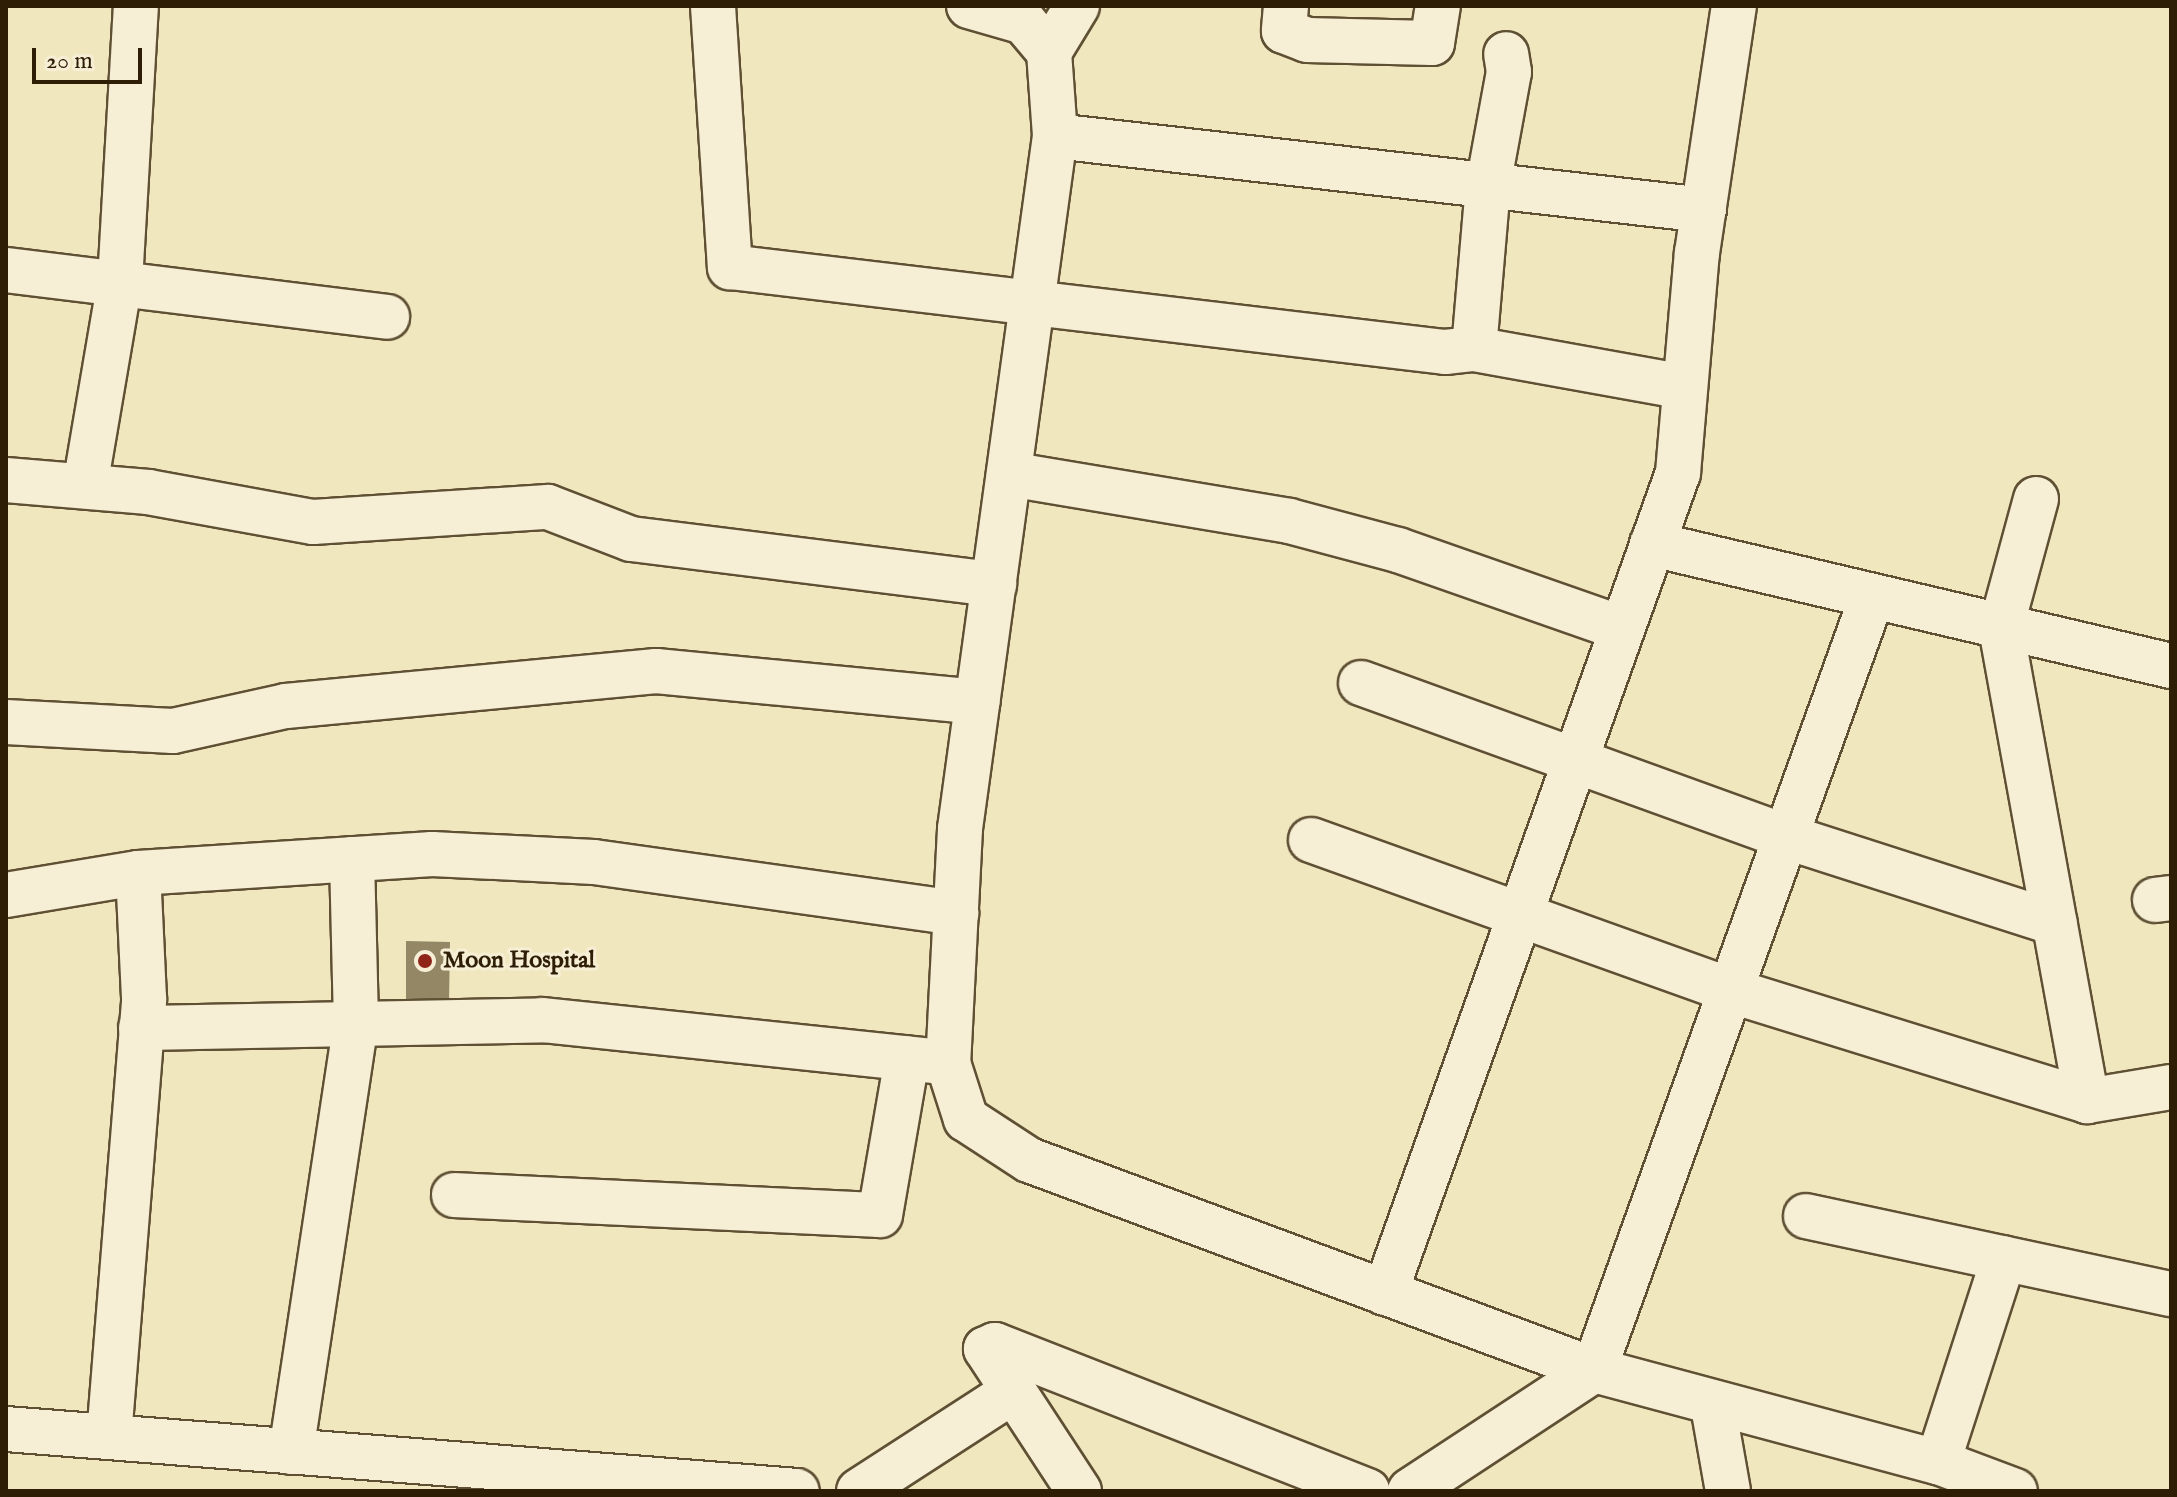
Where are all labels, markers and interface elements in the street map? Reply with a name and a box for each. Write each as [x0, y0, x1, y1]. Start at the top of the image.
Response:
scale bar [36, 32, 146, 82]
text: 20 m [46, 46, 93, 77]
place label: Moon Hospital [443, 947, 595, 975]
marker: Moon Hospital [414, 950, 436, 972]

